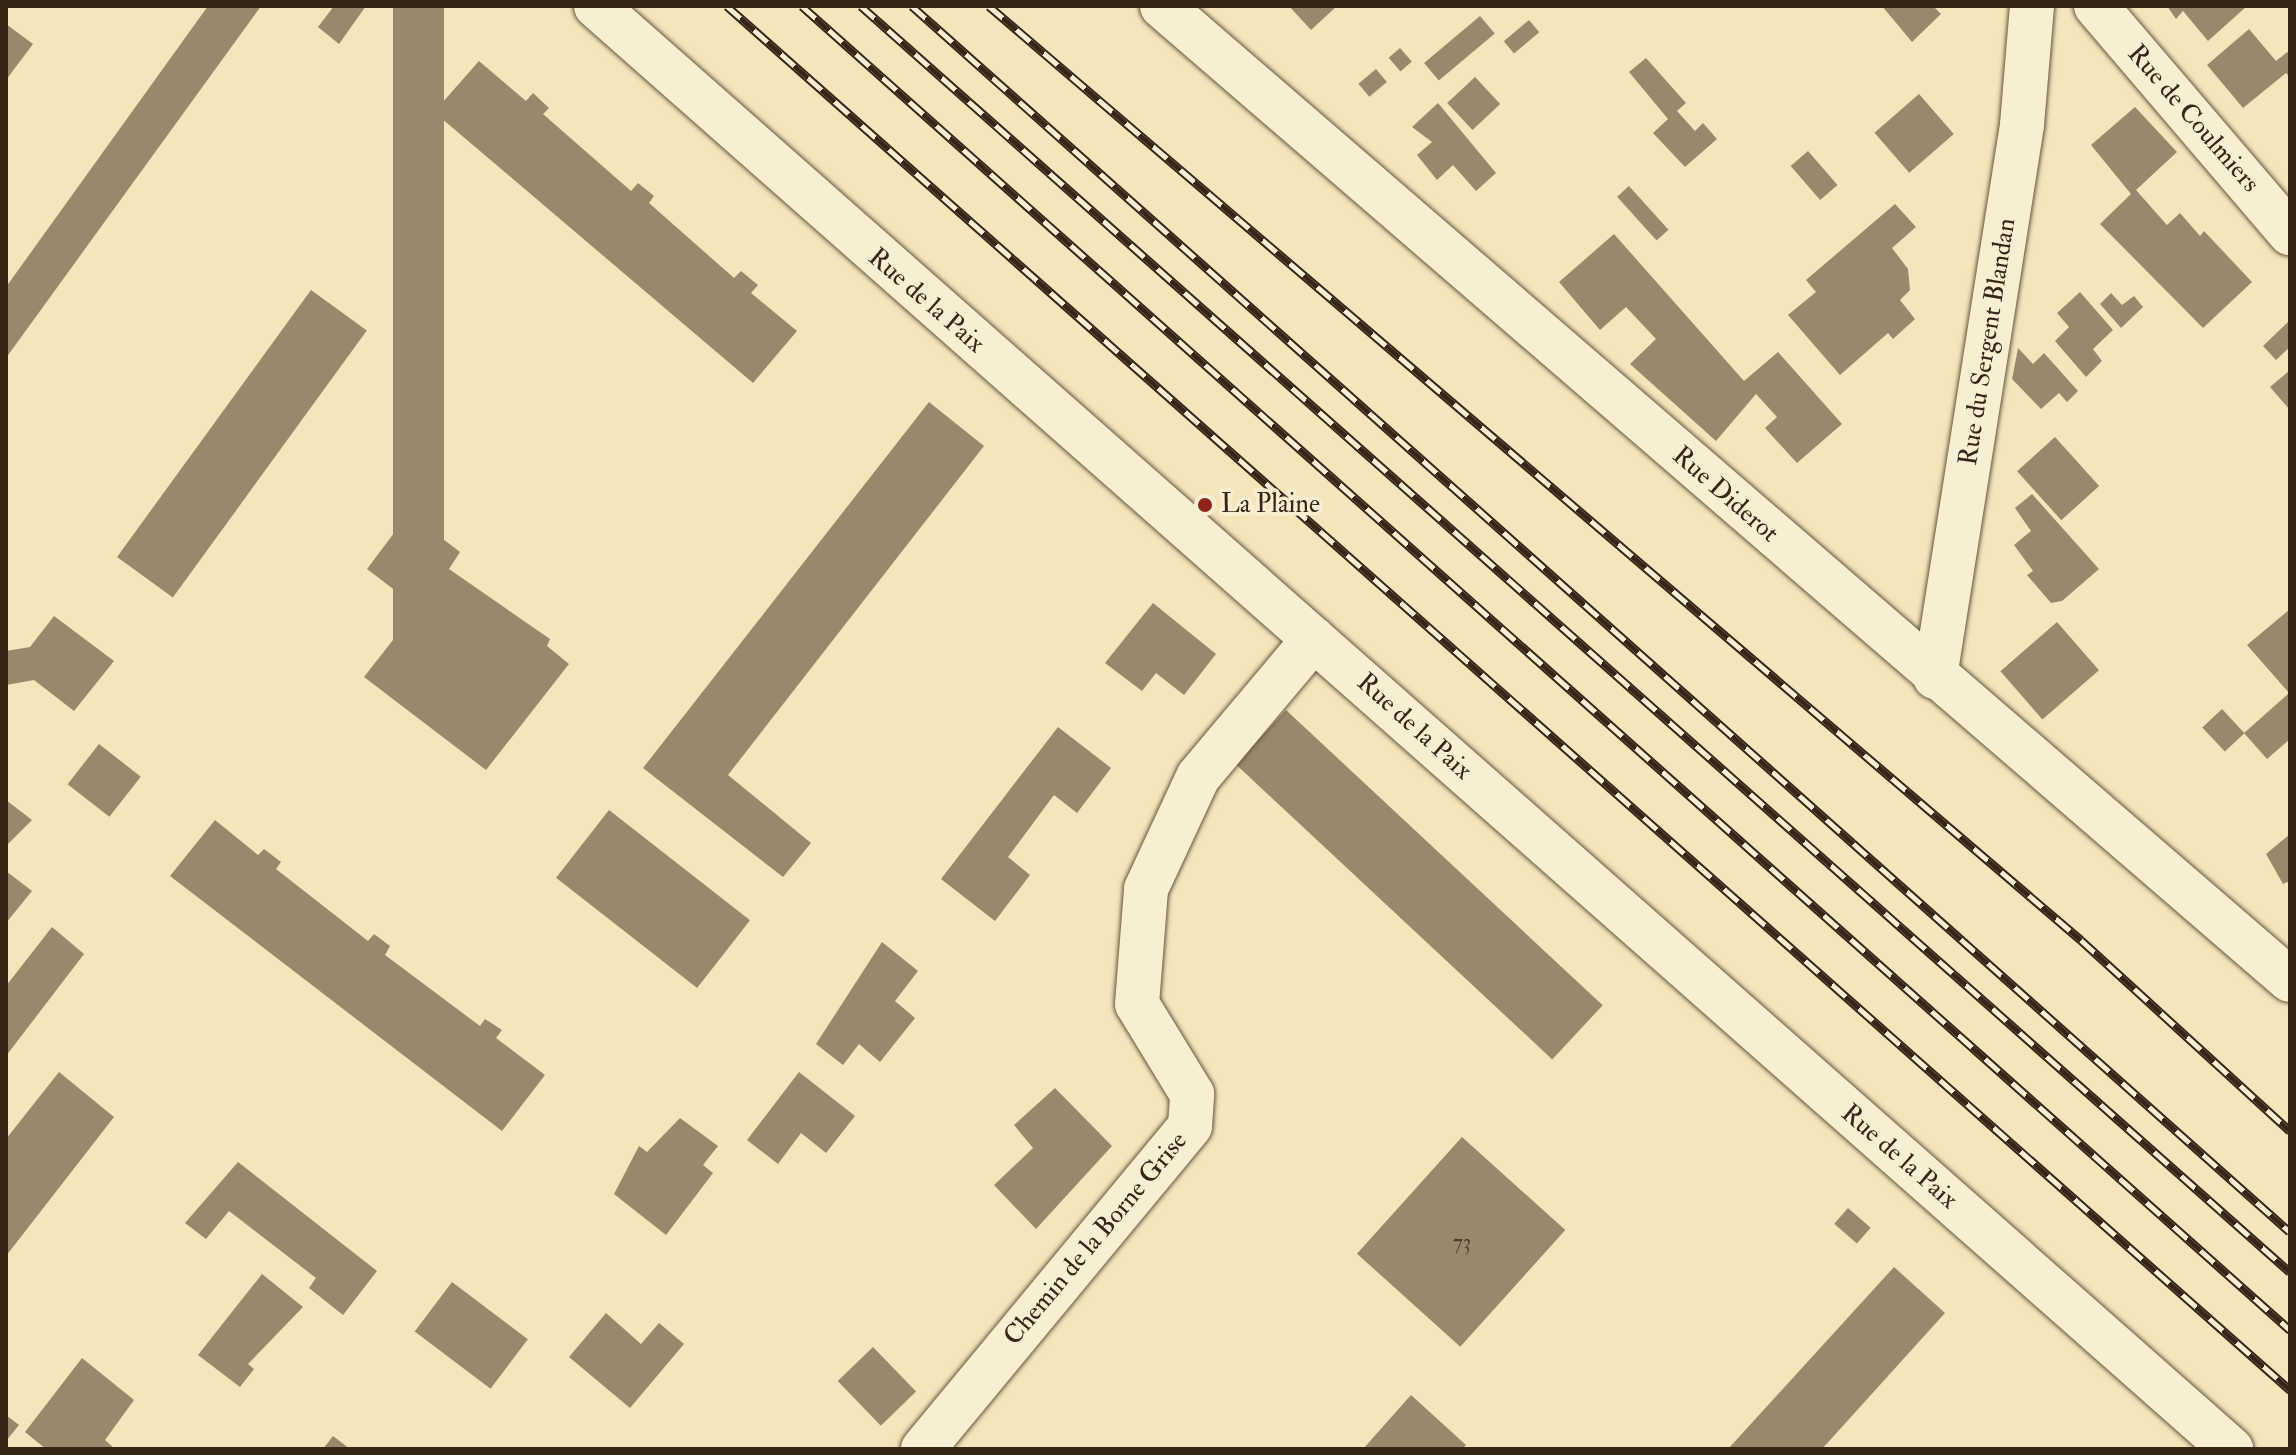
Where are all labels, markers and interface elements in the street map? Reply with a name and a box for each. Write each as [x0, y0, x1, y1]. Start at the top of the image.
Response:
street label: Rue de Coulmiers [2120, 39, 2266, 199]
street label: Rue du Sergent Blandan [1953, 216, 2023, 468]
street label: Rue de la Paix [861, 242, 991, 360]
street label: Rue Diderot [1666, 440, 1784, 550]
place label: La Plaine [1221, 489, 1320, 521]
marker: La Plaine [1196, 496, 1214, 514]
street label: Rue de la Paix [1350, 667, 1478, 787]
street label: Rue de la Paix [1834, 1098, 1964, 1216]
street label: Chemin de la Borne Grise [998, 1126, 1194, 1352]
house number: 73 [1453, 1230, 1471, 1256]

